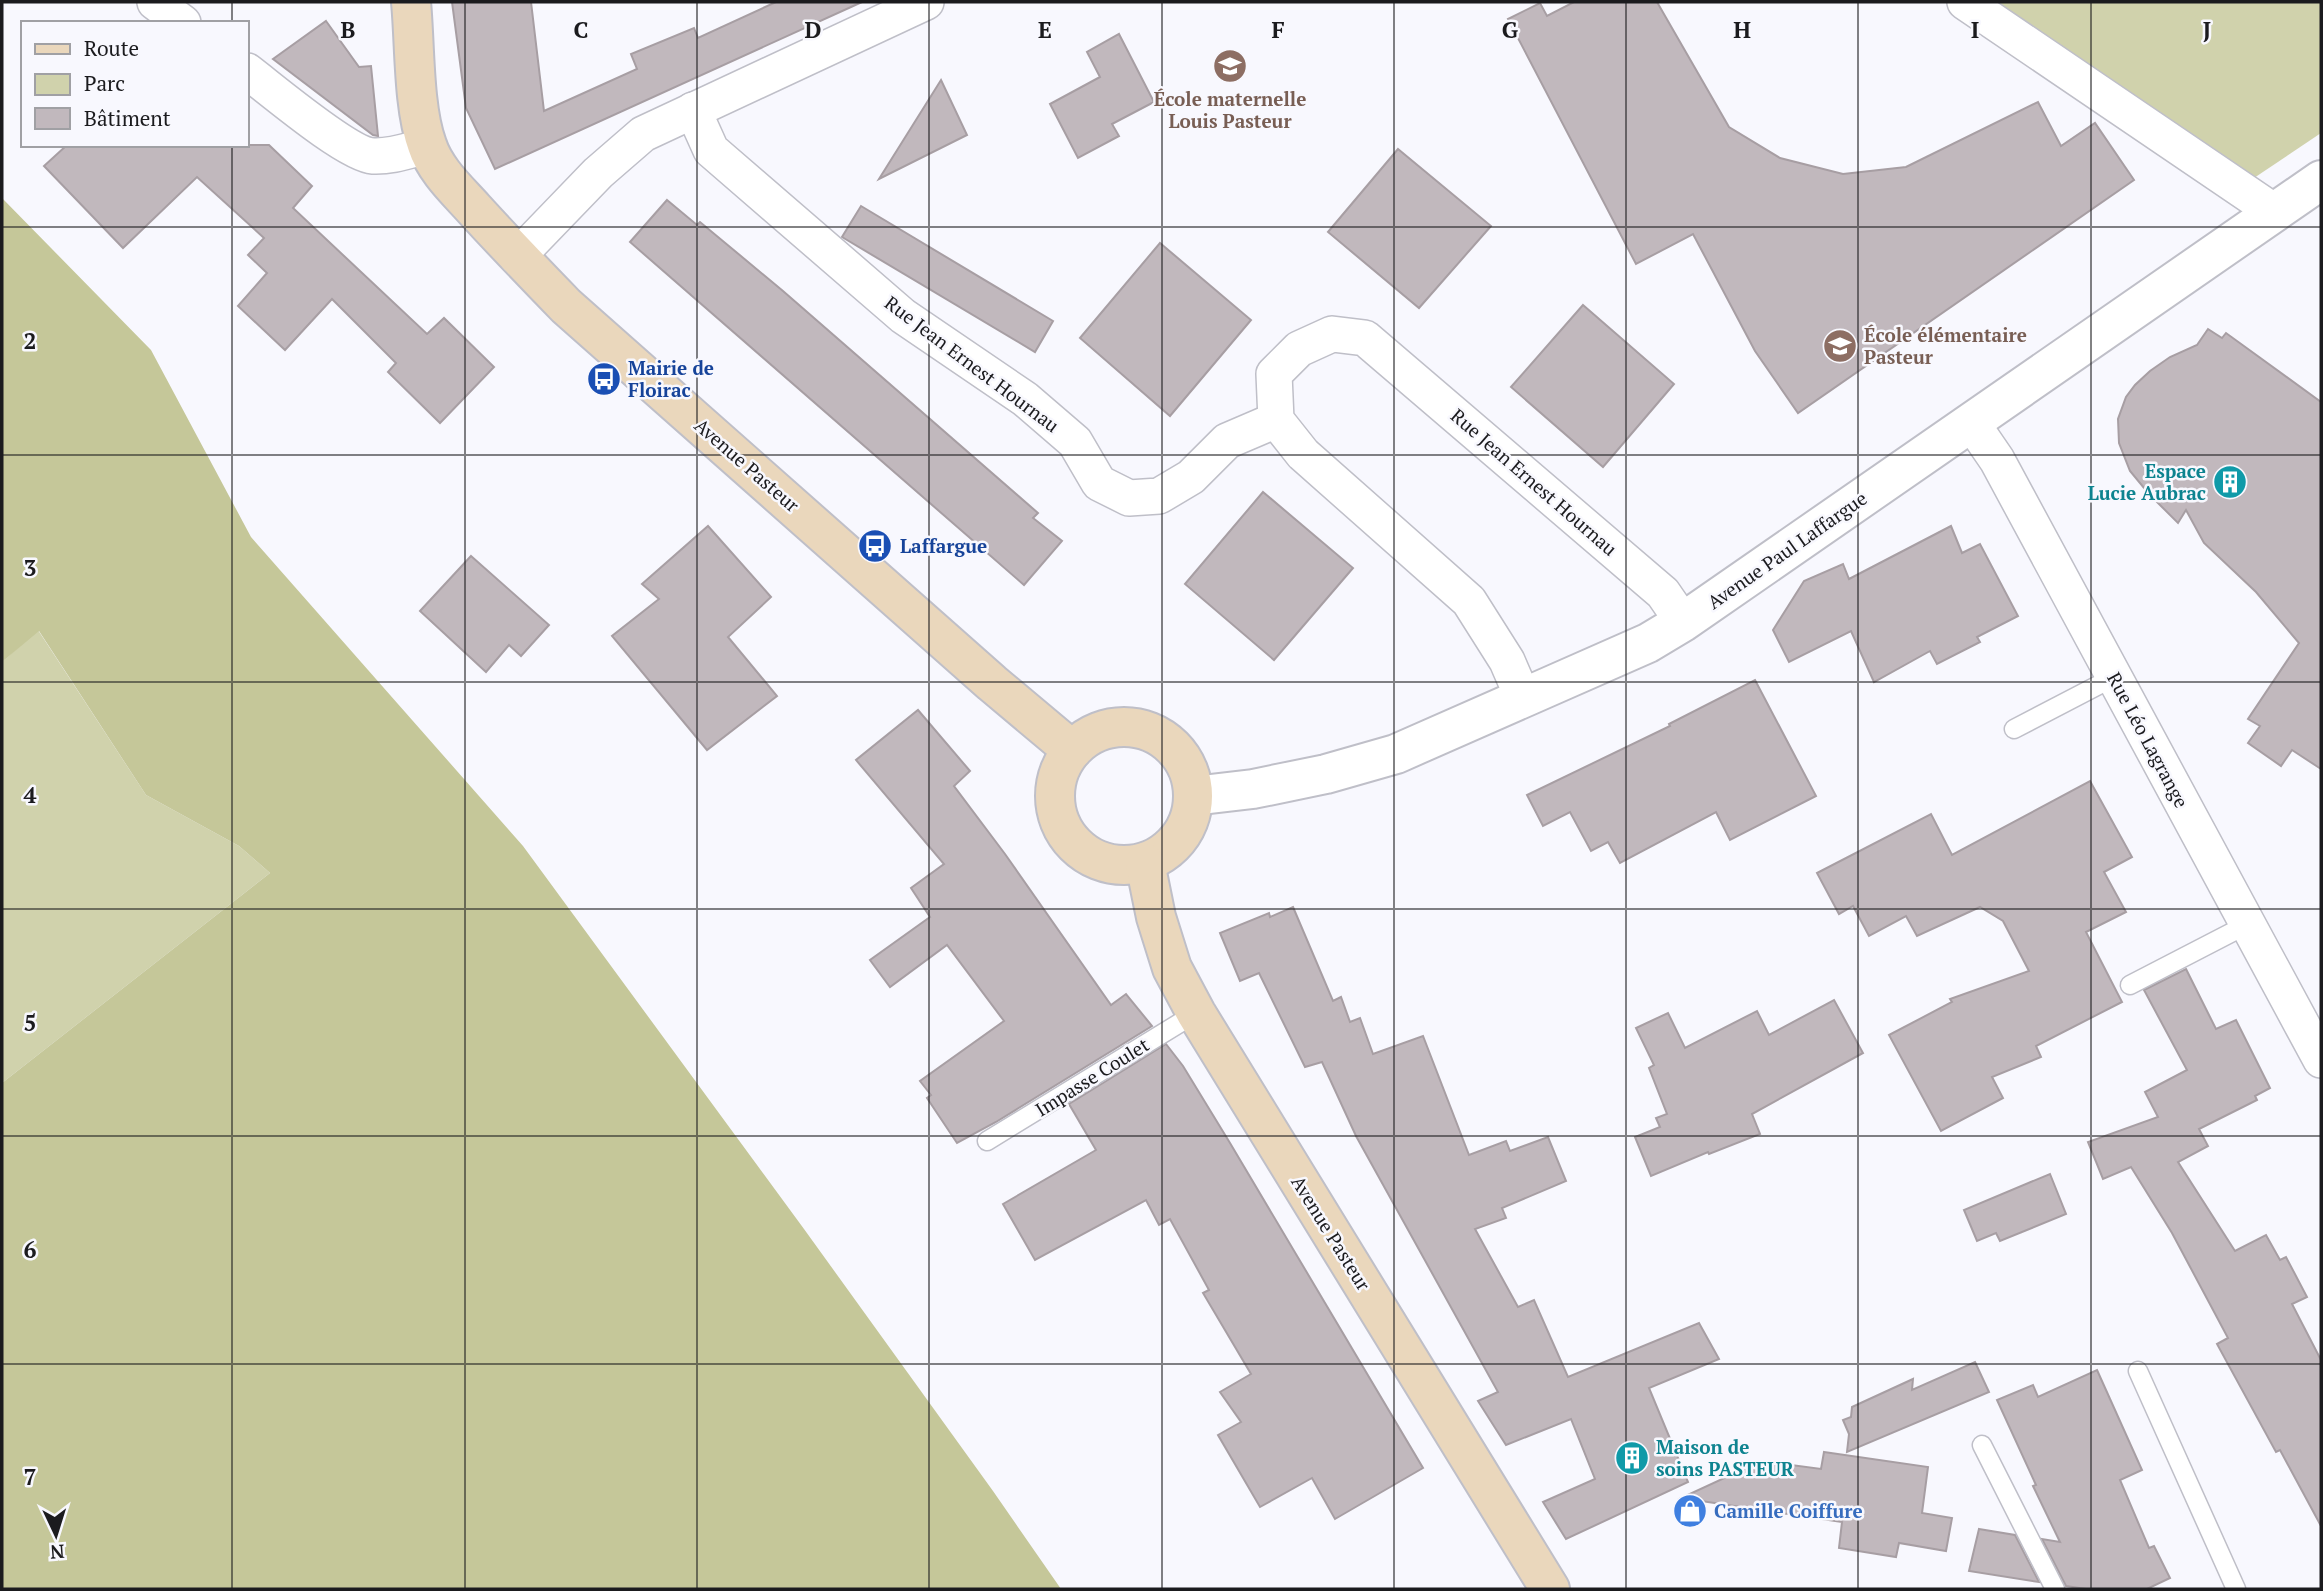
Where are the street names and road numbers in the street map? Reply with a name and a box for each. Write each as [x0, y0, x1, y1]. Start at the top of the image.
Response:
street label: Rue Jean Ernest Hournau [880, 290, 1065, 437]
street label: Rue Jean Ernest Hournau [1446, 403, 1623, 561]
street label: Avenue Pasteur [690, 412, 805, 517]
street label: Avenue Paul Laffargue [1702, 485, 1871, 614]
street label: Rue Léo Lagrange [2102, 668, 2195, 812]
street label: Impasse Coulet [1030, 1032, 1153, 1122]
street label: Avenue Pasteur [1286, 1171, 1377, 1295]

